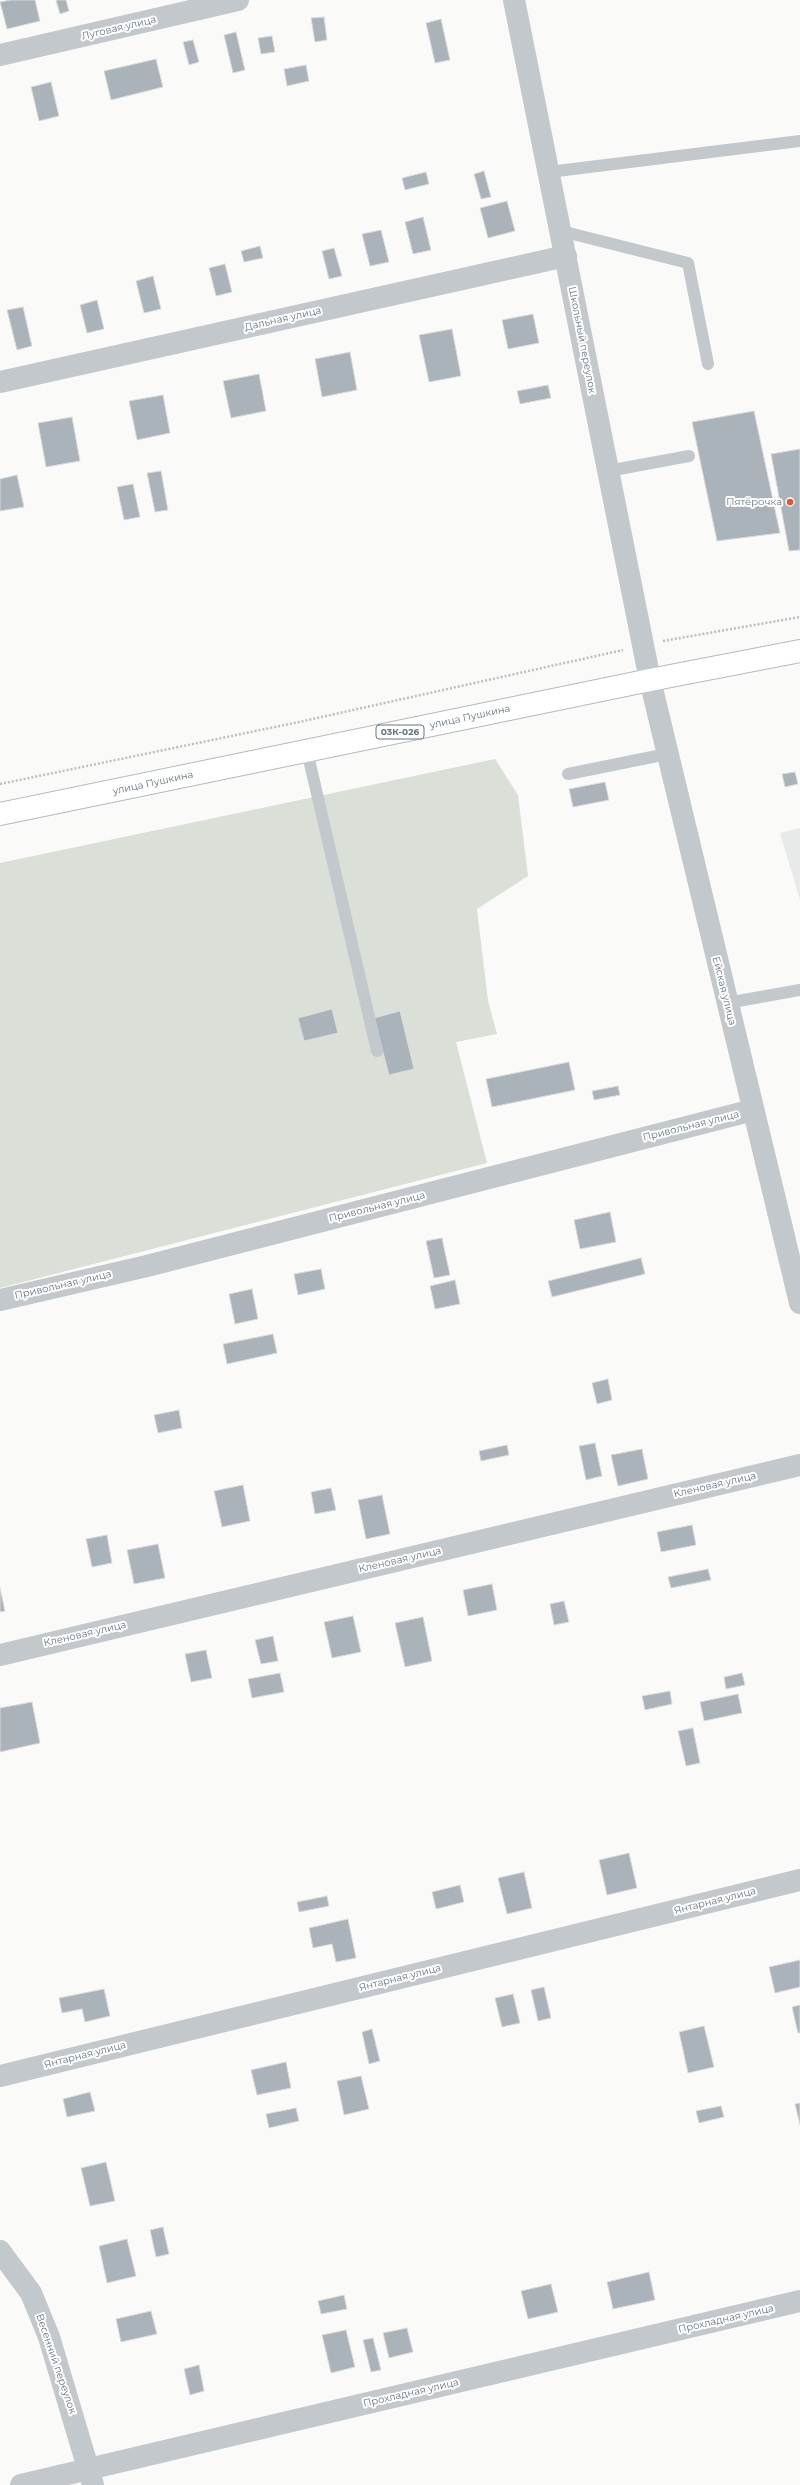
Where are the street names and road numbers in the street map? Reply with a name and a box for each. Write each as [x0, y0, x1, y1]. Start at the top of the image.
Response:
street label: Луговая улица [81, 14, 157, 42]
street label: Школьный переулок [566, 286, 598, 394]
street label: Дальная улица [244, 304, 322, 334]
street label: улица Пушкина [429, 703, 511, 731]
road number: 03К-026 [376, 725, 424, 739]
street label: улица Пушкина [112, 769, 194, 797]
street label: Ейская улица [710, 955, 738, 1027]
street label: Привольная улица [642, 1108, 740, 1144]
street label: Привольная улица [328, 1189, 426, 1225]
street label: Привольная улица [14, 1268, 112, 1302]
street label: Кленовая улица [673, 1470, 757, 1500]
street label: Кленовая улица [358, 1545, 442, 1575]
street label: Кленовая улица [43, 1619, 127, 1649]
street label: Янтарная улица [673, 1885, 757, 1917]
street label: Янтарная улица [358, 1962, 442, 1994]
street label: Янтарная улица [43, 2039, 127, 2071]
street label: Прохладная улица [677, 2302, 775, 2336]
street label: Весенний переулок [33, 2312, 79, 2416]
street label: Прохладная улица [362, 2376, 460, 2410]

